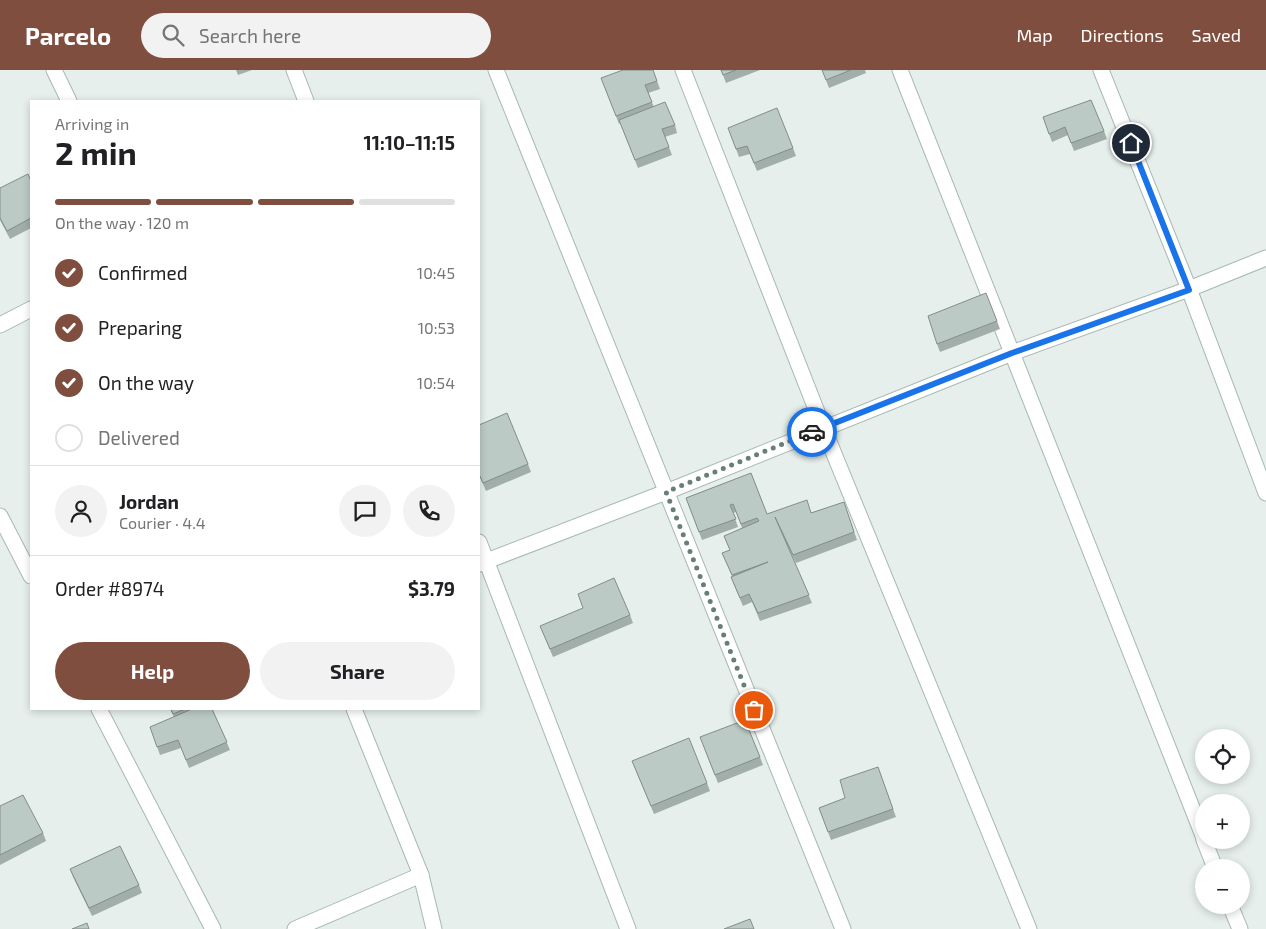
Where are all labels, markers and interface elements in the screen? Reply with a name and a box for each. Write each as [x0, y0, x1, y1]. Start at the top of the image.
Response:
search box [141, 13, 491, 58]
text: Parcelo [25, 21, 111, 50]
icon: search [159, 21, 187, 49]
text: Search here [199, 24, 301, 47]
text: Map [1016, 24, 1053, 46]
text: Directions [1081, 24, 1164, 46]
text: Saved [1192, 24, 1241, 46]
text: Arriving in [55, 114, 129, 133]
pin [1110, 122, 1152, 164]
icon: home [1117, 129, 1145, 157]
text: 11:10–11:15 [363, 131, 455, 154]
text: 2 min [55, 133, 137, 171]
text: On the way · 120 m [55, 213, 189, 232]
icon: check [55, 259, 83, 287]
text: Confirmed [98, 261, 188, 284]
text: 10:45 [417, 263, 455, 282]
icon: check [55, 314, 83, 342]
text: Preparing [98, 316, 182, 339]
text: 10:53 [418, 318, 455, 337]
icon: check [55, 369, 83, 397]
text: On the way [98, 371, 194, 394]
text: 10:54 [417, 373, 455, 392]
courier [787, 407, 837, 457]
icon: car [798, 418, 826, 446]
text: Delivered [98, 426, 180, 449]
button: person [55, 485, 107, 537]
button: chat [339, 485, 391, 537]
button: phone [403, 485, 455, 537]
text: Jordan [119, 490, 179, 513]
text: Courier · 4.4 [119, 513, 206, 532]
text: Order #8974 [55, 577, 165, 600]
text: $3.79 [408, 577, 455, 600]
button: Help [55, 642, 250, 700]
button: Share [260, 642, 455, 700]
pin [733, 689, 775, 731]
icon: bag [740, 696, 768, 724]
map controls [1195, 729, 1250, 914]
button: locate [1195, 729, 1250, 784]
button: + [1195, 794, 1250, 849]
button: − [1195, 859, 1250, 914]

